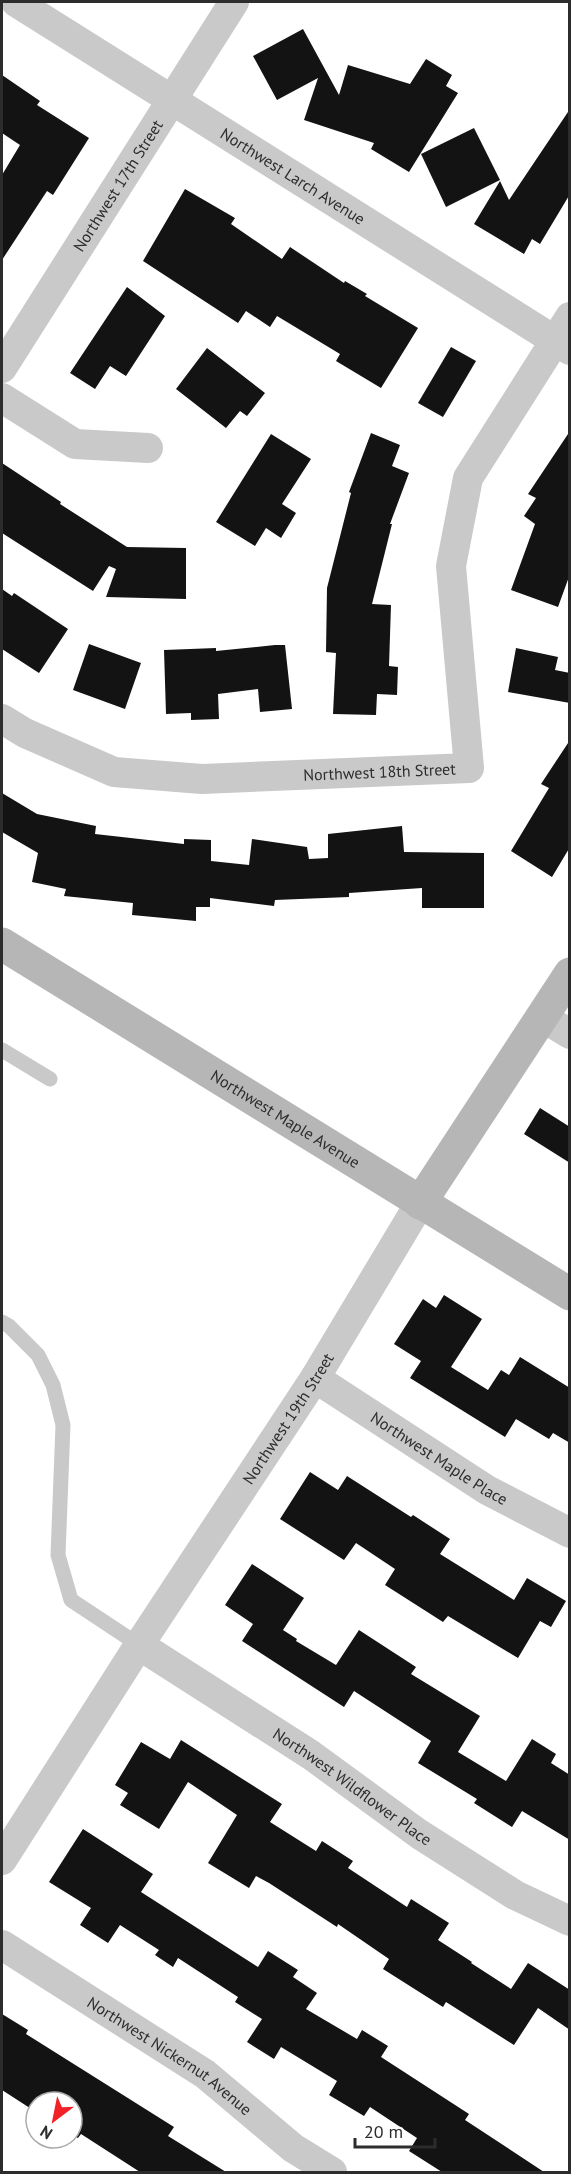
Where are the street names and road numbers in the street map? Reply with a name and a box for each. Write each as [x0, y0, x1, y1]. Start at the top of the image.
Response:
street label: Northwest 17th Street [68, 115, 167, 255]
street label: Northwest Larch Avenue [217, 123, 369, 229]
street label: Northwest 18th Street [303, 759, 457, 785]
street label: Northwest Maple Avenue [207, 1065, 364, 1172]
street label: Northwest 19th Street [238, 1349, 338, 1488]
street label: Northwest Maple Place [367, 1407, 511, 1509]
street label: Northwest Wildflower Place [269, 1723, 435, 1849]
street label: Northwest Nickernut Avenue [84, 1992, 256, 2119]

